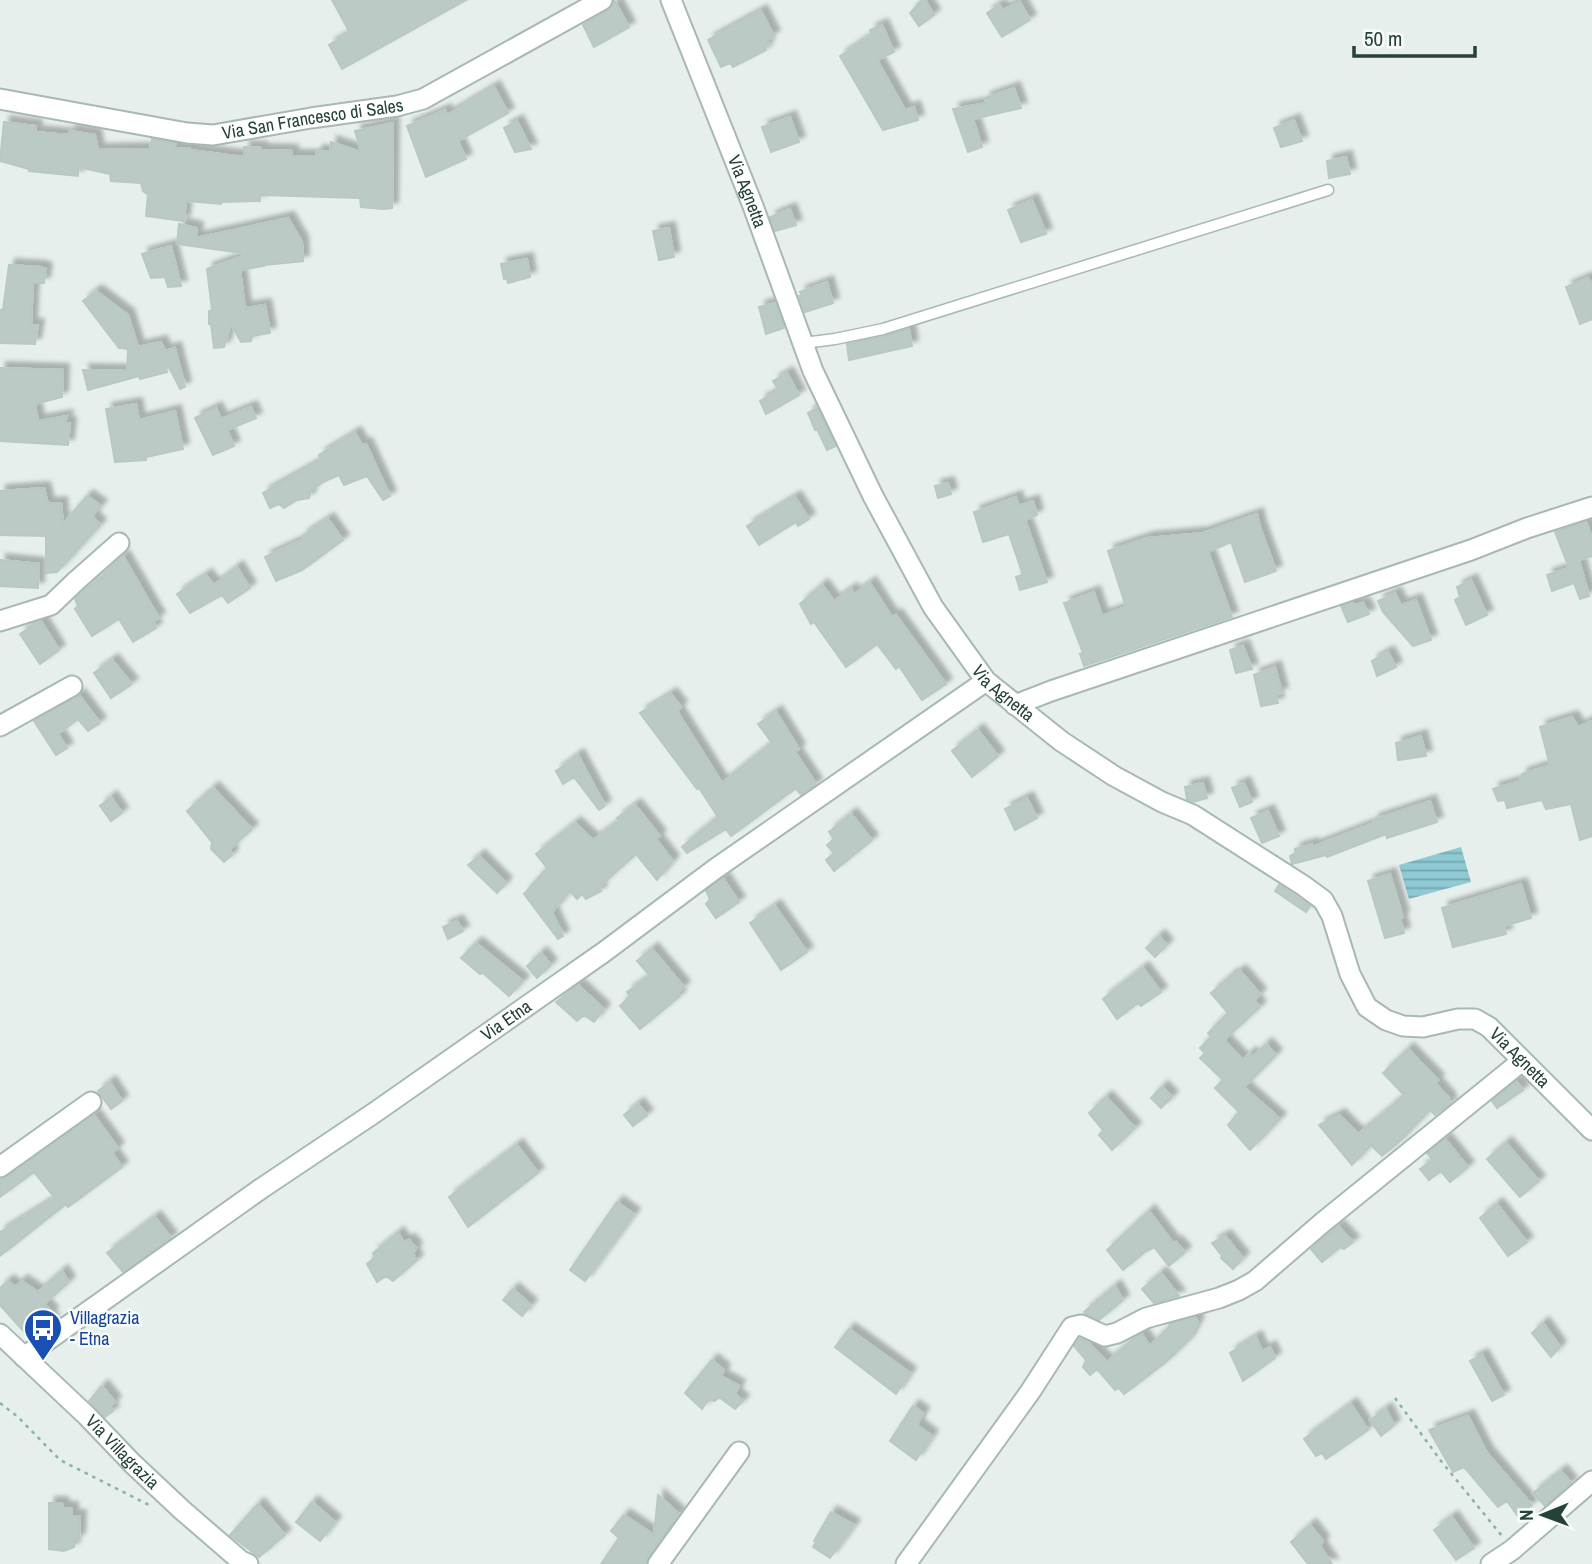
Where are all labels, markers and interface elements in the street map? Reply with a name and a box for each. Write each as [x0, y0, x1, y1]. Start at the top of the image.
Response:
scale bar [1354, 14, 1475, 58]
text: 50 m [1364, 24, 1402, 53]
street label: Via San Francesco di Sales [220, 92, 406, 145]
street label: Via Agnetta [722, 151, 773, 231]
street label: Via Agnetta [966, 659, 1040, 727]
street label: Via Etna [476, 994, 536, 1047]
street label: Via Agnetta [1484, 1022, 1556, 1093]
place label: Villagrazia - Etna [70, 1305, 139, 1351]
bus stop icon: Villagrazia - Etna [22, 1307, 64, 1362]
street label: Via Villagrazia [80, 1409, 165, 1494]
north arrow [1508, 1480, 1578, 1550]
text: N [1513, 1509, 1539, 1521]

